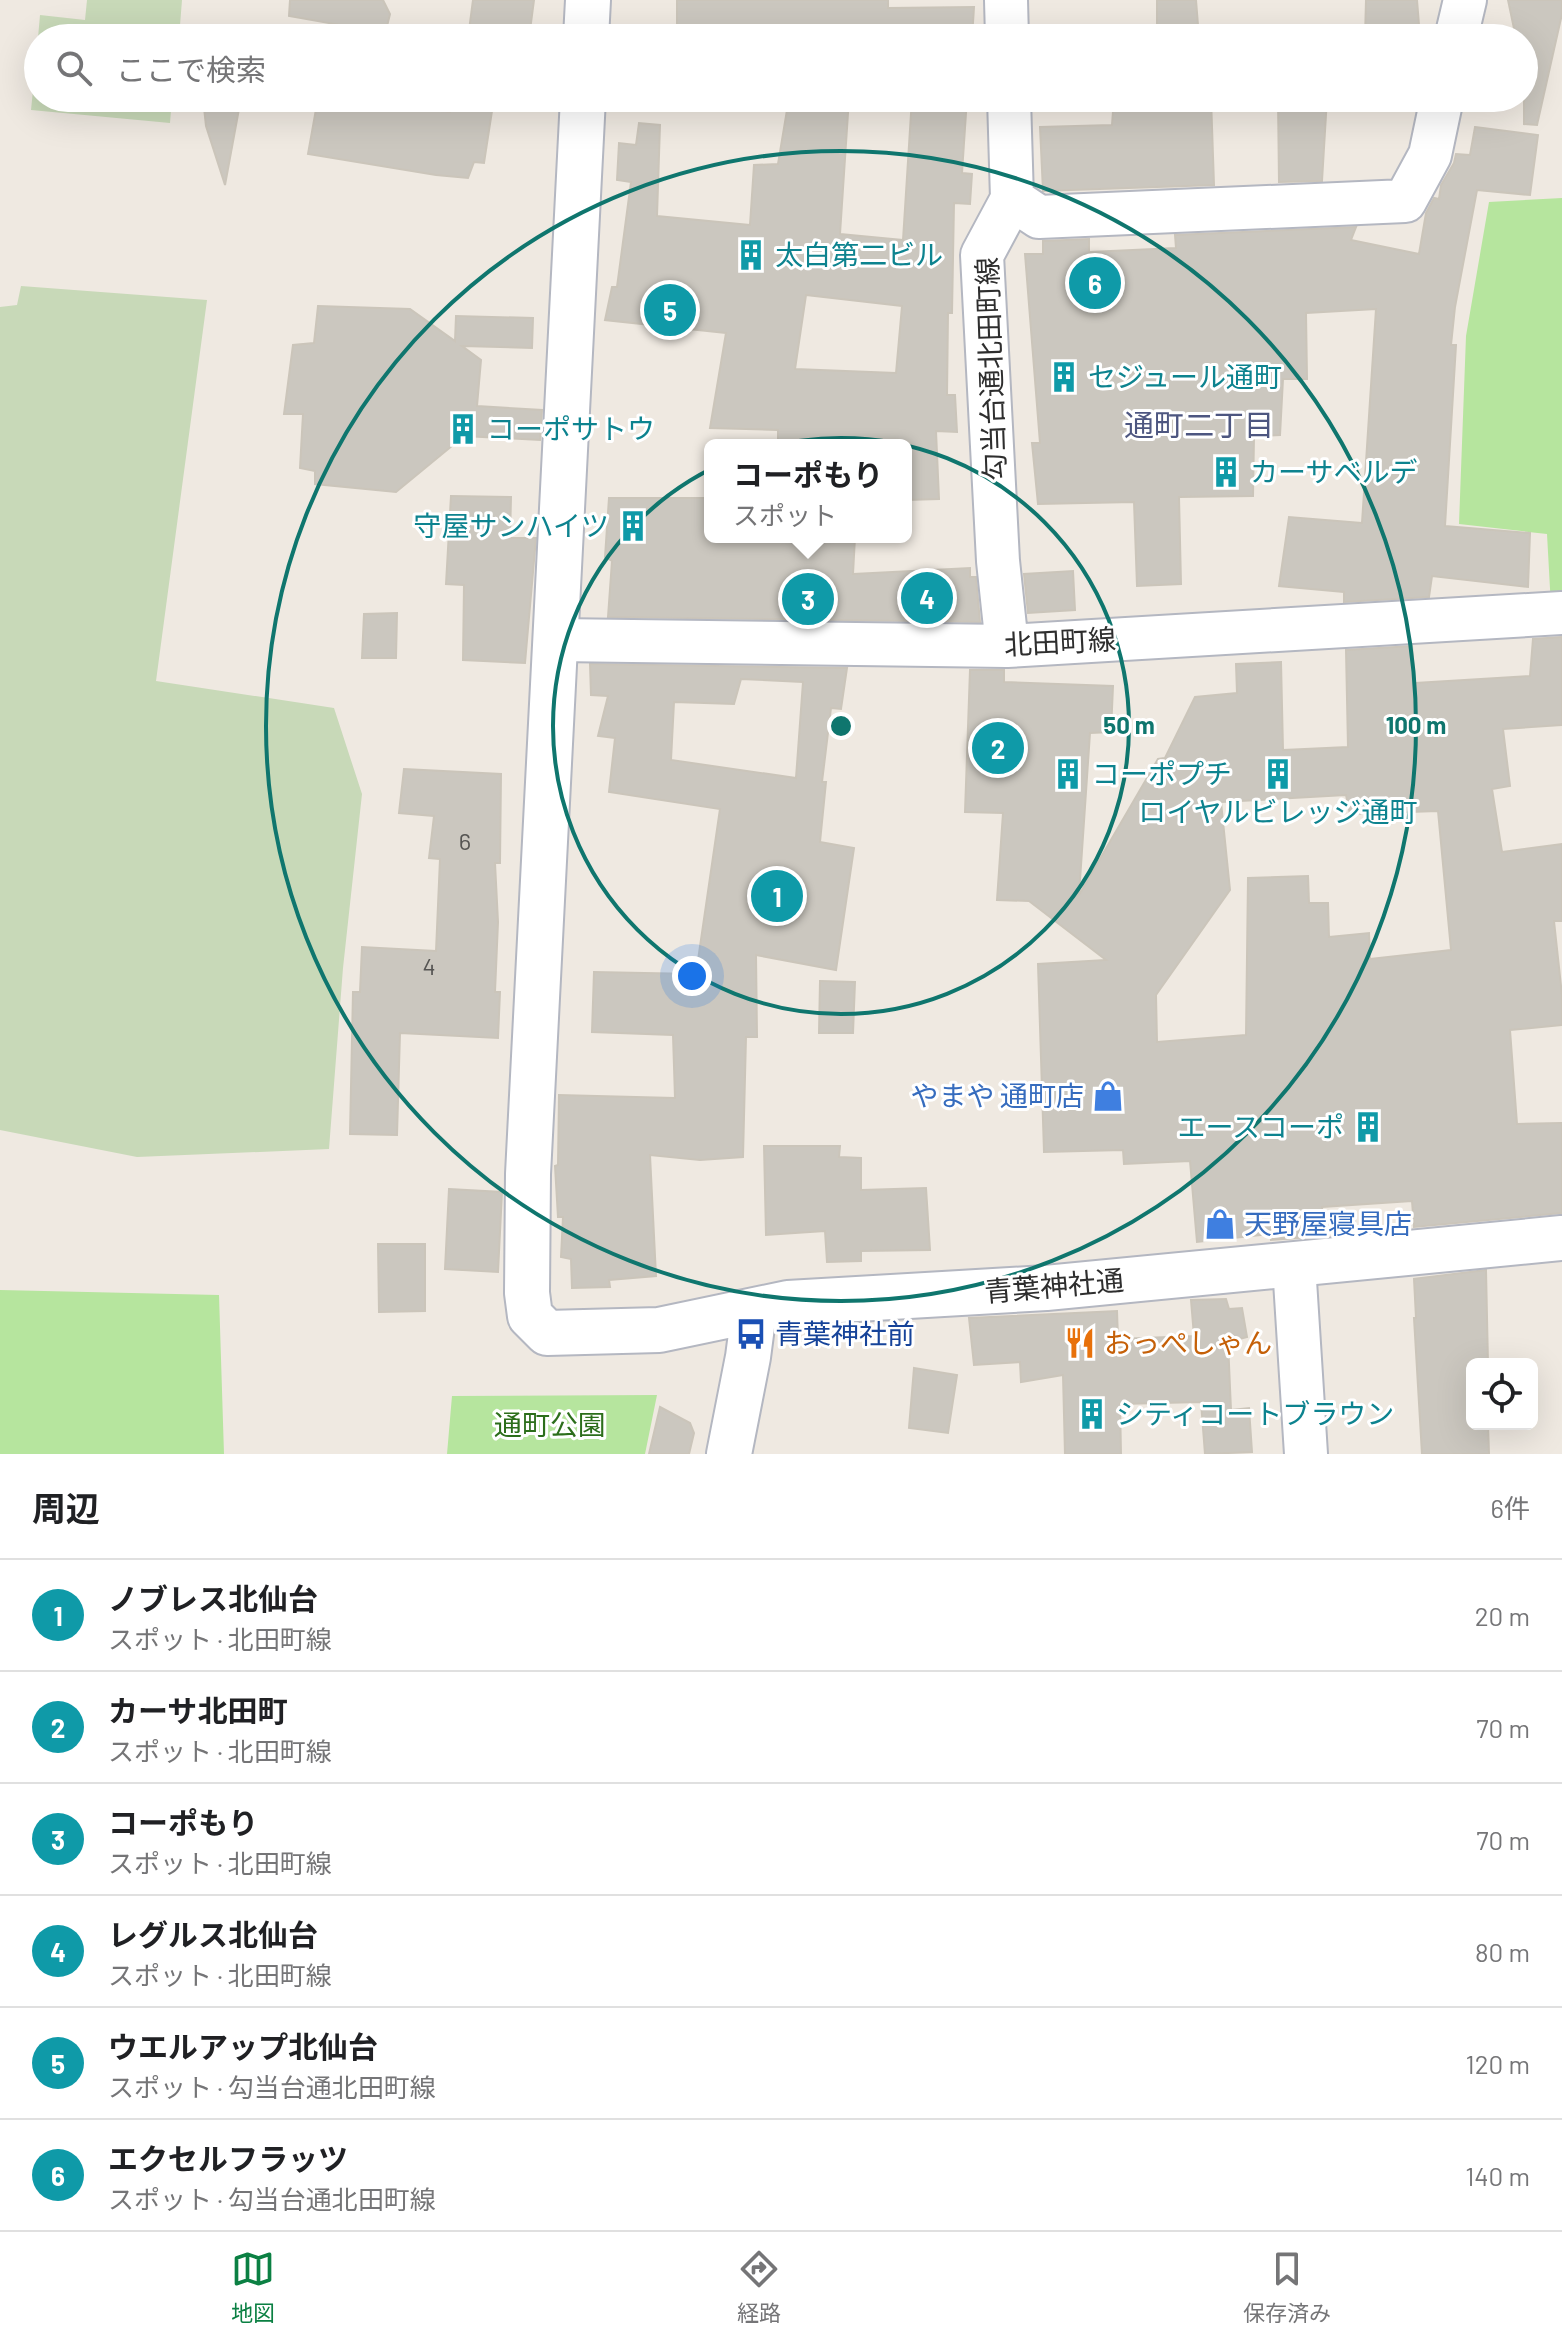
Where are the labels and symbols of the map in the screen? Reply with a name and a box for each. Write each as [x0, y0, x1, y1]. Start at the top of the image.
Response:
place label: 太白第二ビル [775, 237, 943, 271]
building icon: 太白第二ビル [734, 238, 768, 272]
pin: 6 [1069, 253, 1121, 313]
street label: 勾当台通北田町線 [969, 257, 1011, 482]
pin: 5 [644, 280, 696, 340]
place label: セジュール通町 [1088, 359, 1282, 393]
building icon: セジュール通町 [1047, 360, 1081, 394]
district label: 通町二丁目 [1124, 406, 1274, 442]
place label: コーポサトウ [487, 411, 655, 445]
building icon: コーポサトウ [446, 412, 480, 446]
place label: カーサベルデ [1250, 454, 1417, 488]
building icon: カーサベルデ [1209, 455, 1243, 489]
place label: 守屋サンハイツ [414, 508, 609, 542]
building icon: 守屋サンハイツ [616, 509, 650, 543]
pin: 4 [901, 568, 953, 628]
pin: 3 [782, 569, 834, 629]
street label: 北田町線 [1003, 621, 1117, 661]
text: 50 m [1103, 710, 1155, 739]
text: 100 m [1386, 710, 1446, 739]
centre of rings [827, 712, 855, 740]
pin: 2 [972, 718, 1024, 778]
place label: コーポプチ [1092, 756, 1232, 790]
building icon: コーポプチ [1051, 757, 1085, 791]
building icon: ロイヤルビレッジ通町 [1261, 757, 1295, 791]
place label: ロイヤルビレッジ通町 [1138, 794, 1418, 828]
house number: 6 [459, 826, 471, 855]
pin: 1 [751, 866, 803, 926]
house number: 4 [422, 951, 436, 980]
your location [672, 956, 712, 996]
place label: やまや 通町店 [910, 1078, 1084, 1112]
shop icon: やまや 通町店 [1091, 1079, 1125, 1113]
place label: エースコーポ [1177, 1109, 1344, 1143]
building icon: エースコーポ [1351, 1110, 1385, 1144]
place label: 天野屋寝具店 [1244, 1206, 1412, 1240]
shop icon: 天野屋寝具店 [1203, 1207, 1237, 1241]
street label: 青葉神社通 [983, 1262, 1125, 1308]
place label: 青葉神社前 [775, 1316, 915, 1350]
bus stop icon: 青葉神社前 [734, 1317, 768, 1351]
place label: おっぺしゃん [1104, 1325, 1272, 1359]
restaurant icon: おっぺしゃん [1063, 1326, 1097, 1360]
place label: シティコートブラウン [1116, 1396, 1394, 1430]
building icon: シティコートブラウン [1075, 1397, 1109, 1431]
park label: 通町公園 [494, 1407, 606, 1441]

